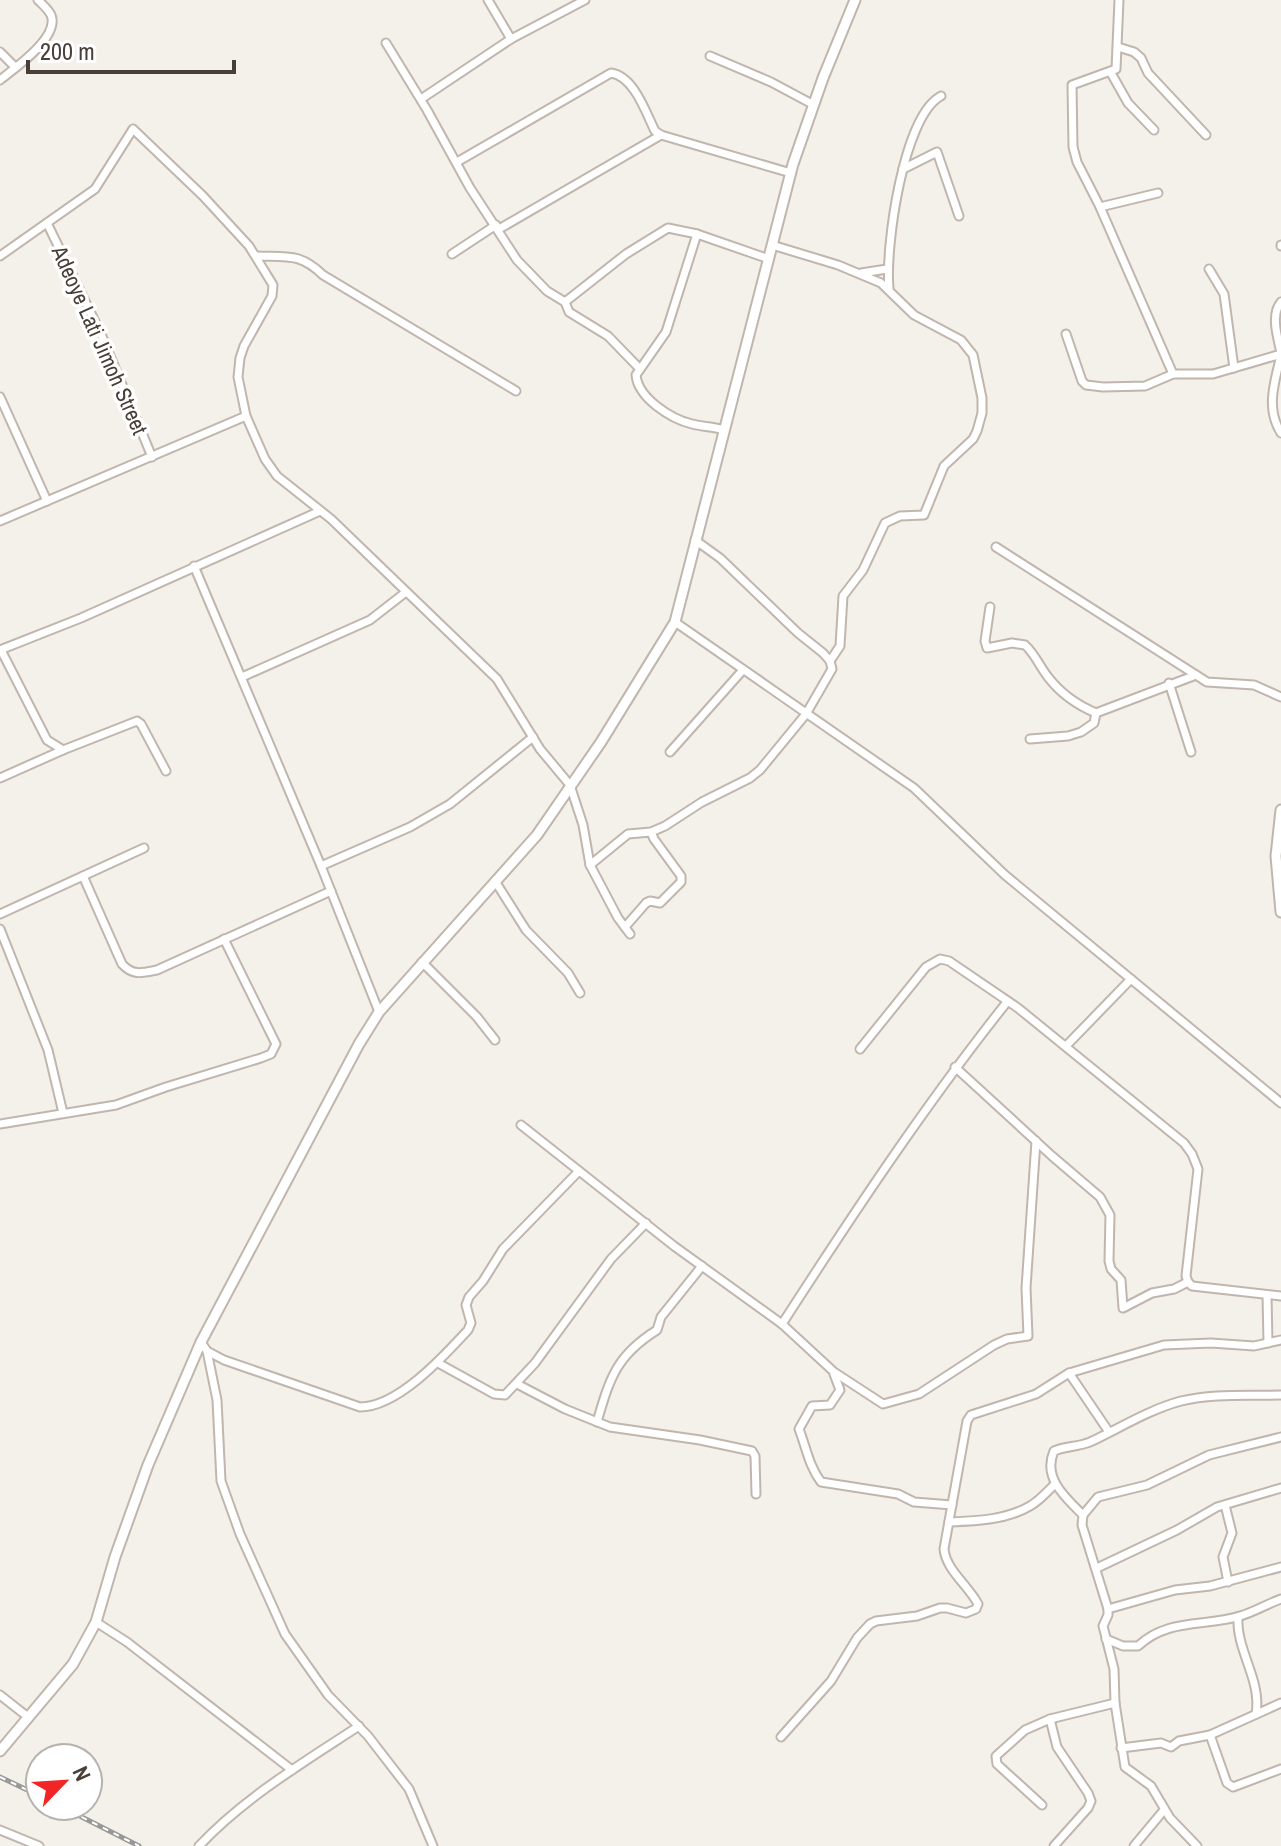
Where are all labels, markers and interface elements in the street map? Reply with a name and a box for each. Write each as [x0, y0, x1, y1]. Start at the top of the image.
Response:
scale bar [28, 24, 234, 74]
text: 200 m [40, 35, 95, 67]
street label: Adeoye Lati Jimoh Street [44, 240, 155, 439]
north arrow [24, 1742, 104, 1822]
text: N [66, 1761, 98, 1786]

